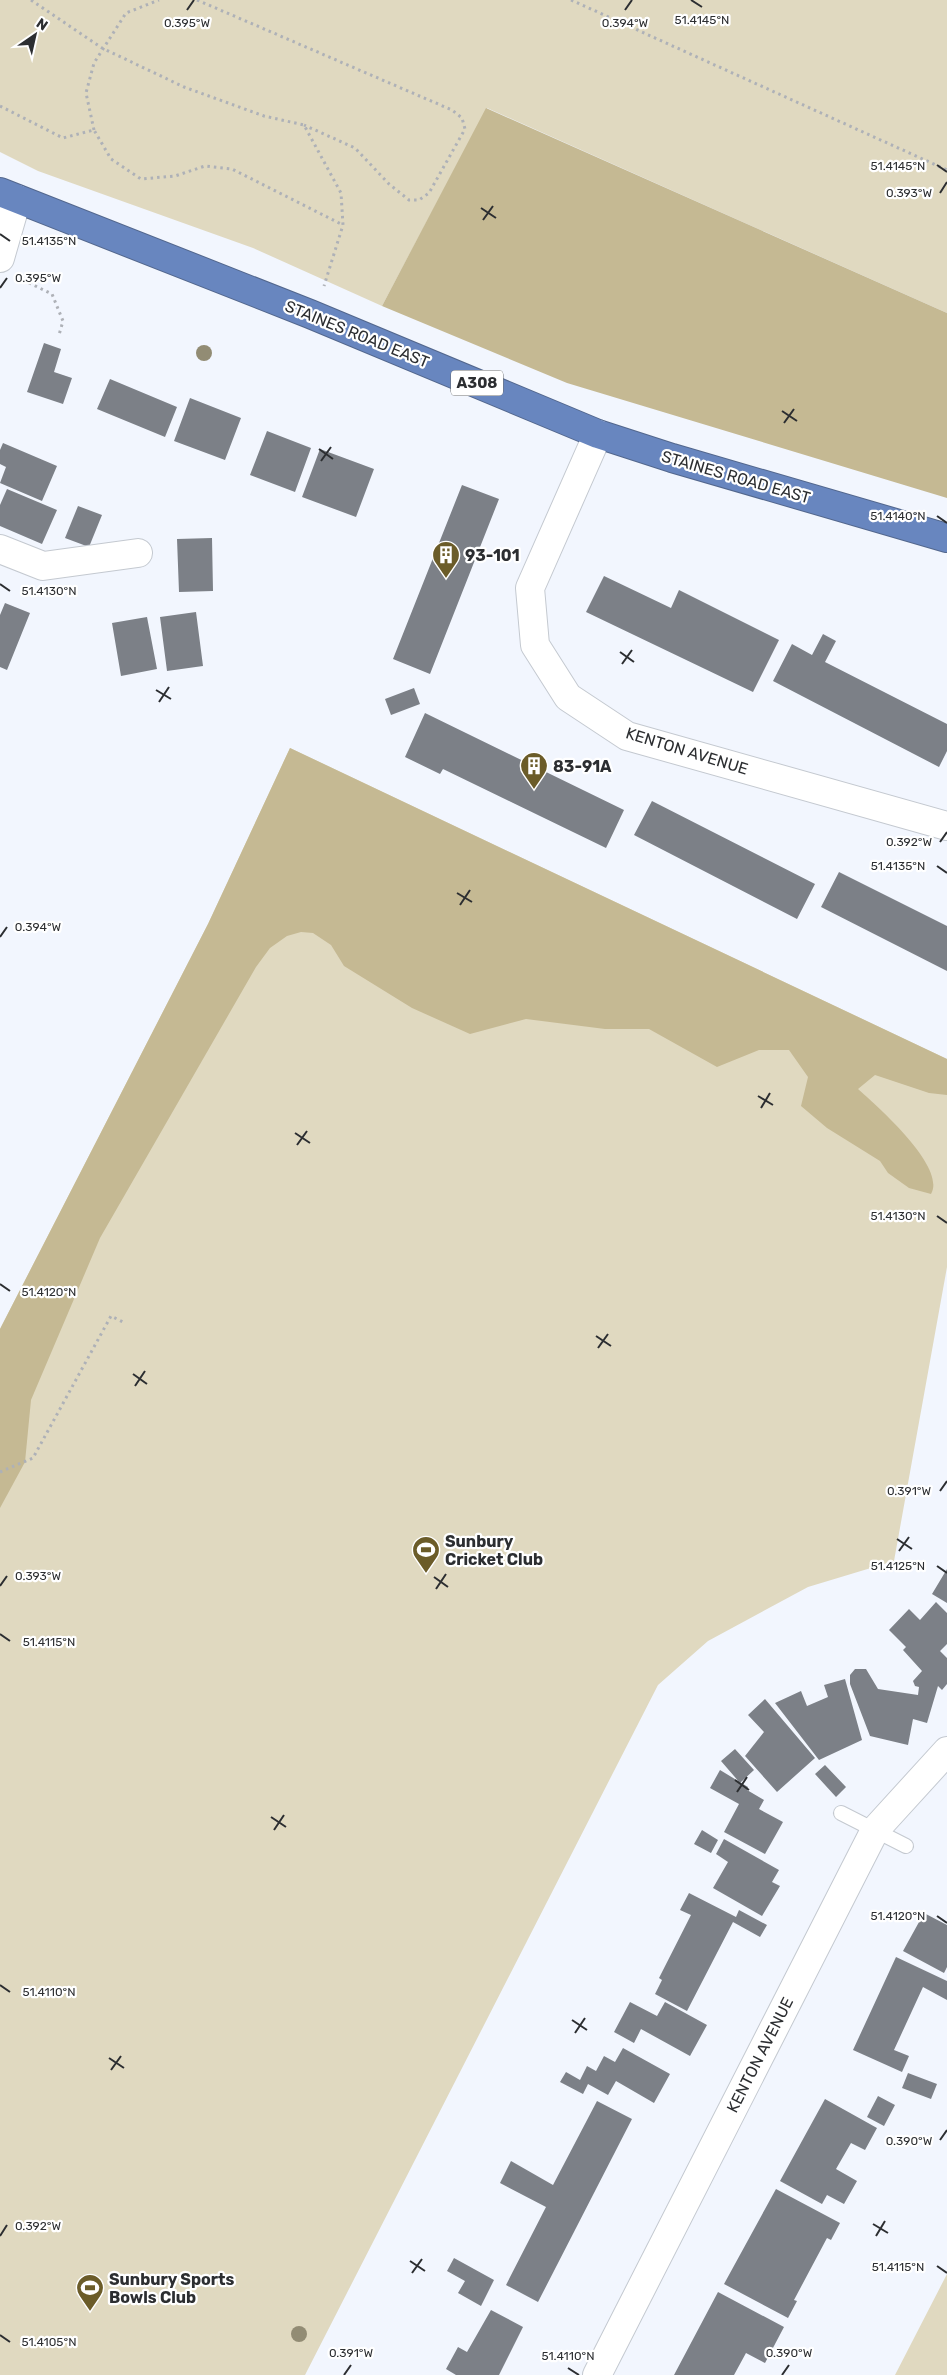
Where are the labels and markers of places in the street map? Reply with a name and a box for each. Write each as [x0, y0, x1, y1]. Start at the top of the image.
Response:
building icon: 93-101 [431, 540, 461, 579]
place label: 93-101 [465, 546, 520, 565]
building icon: 83-91A [519, 751, 549, 790]
place label: 83-91A [553, 757, 612, 776]
place label: Sunbury Cricket Club [445, 1532, 543, 1569]
sports icon: Sunbury Cricket Club [411, 1535, 441, 1574]
place label: Sunbury Sports Bowls Club [109, 2270, 235, 2307]
sports icon: Sunbury Sports Bowls Club [75, 2273, 105, 2312]

